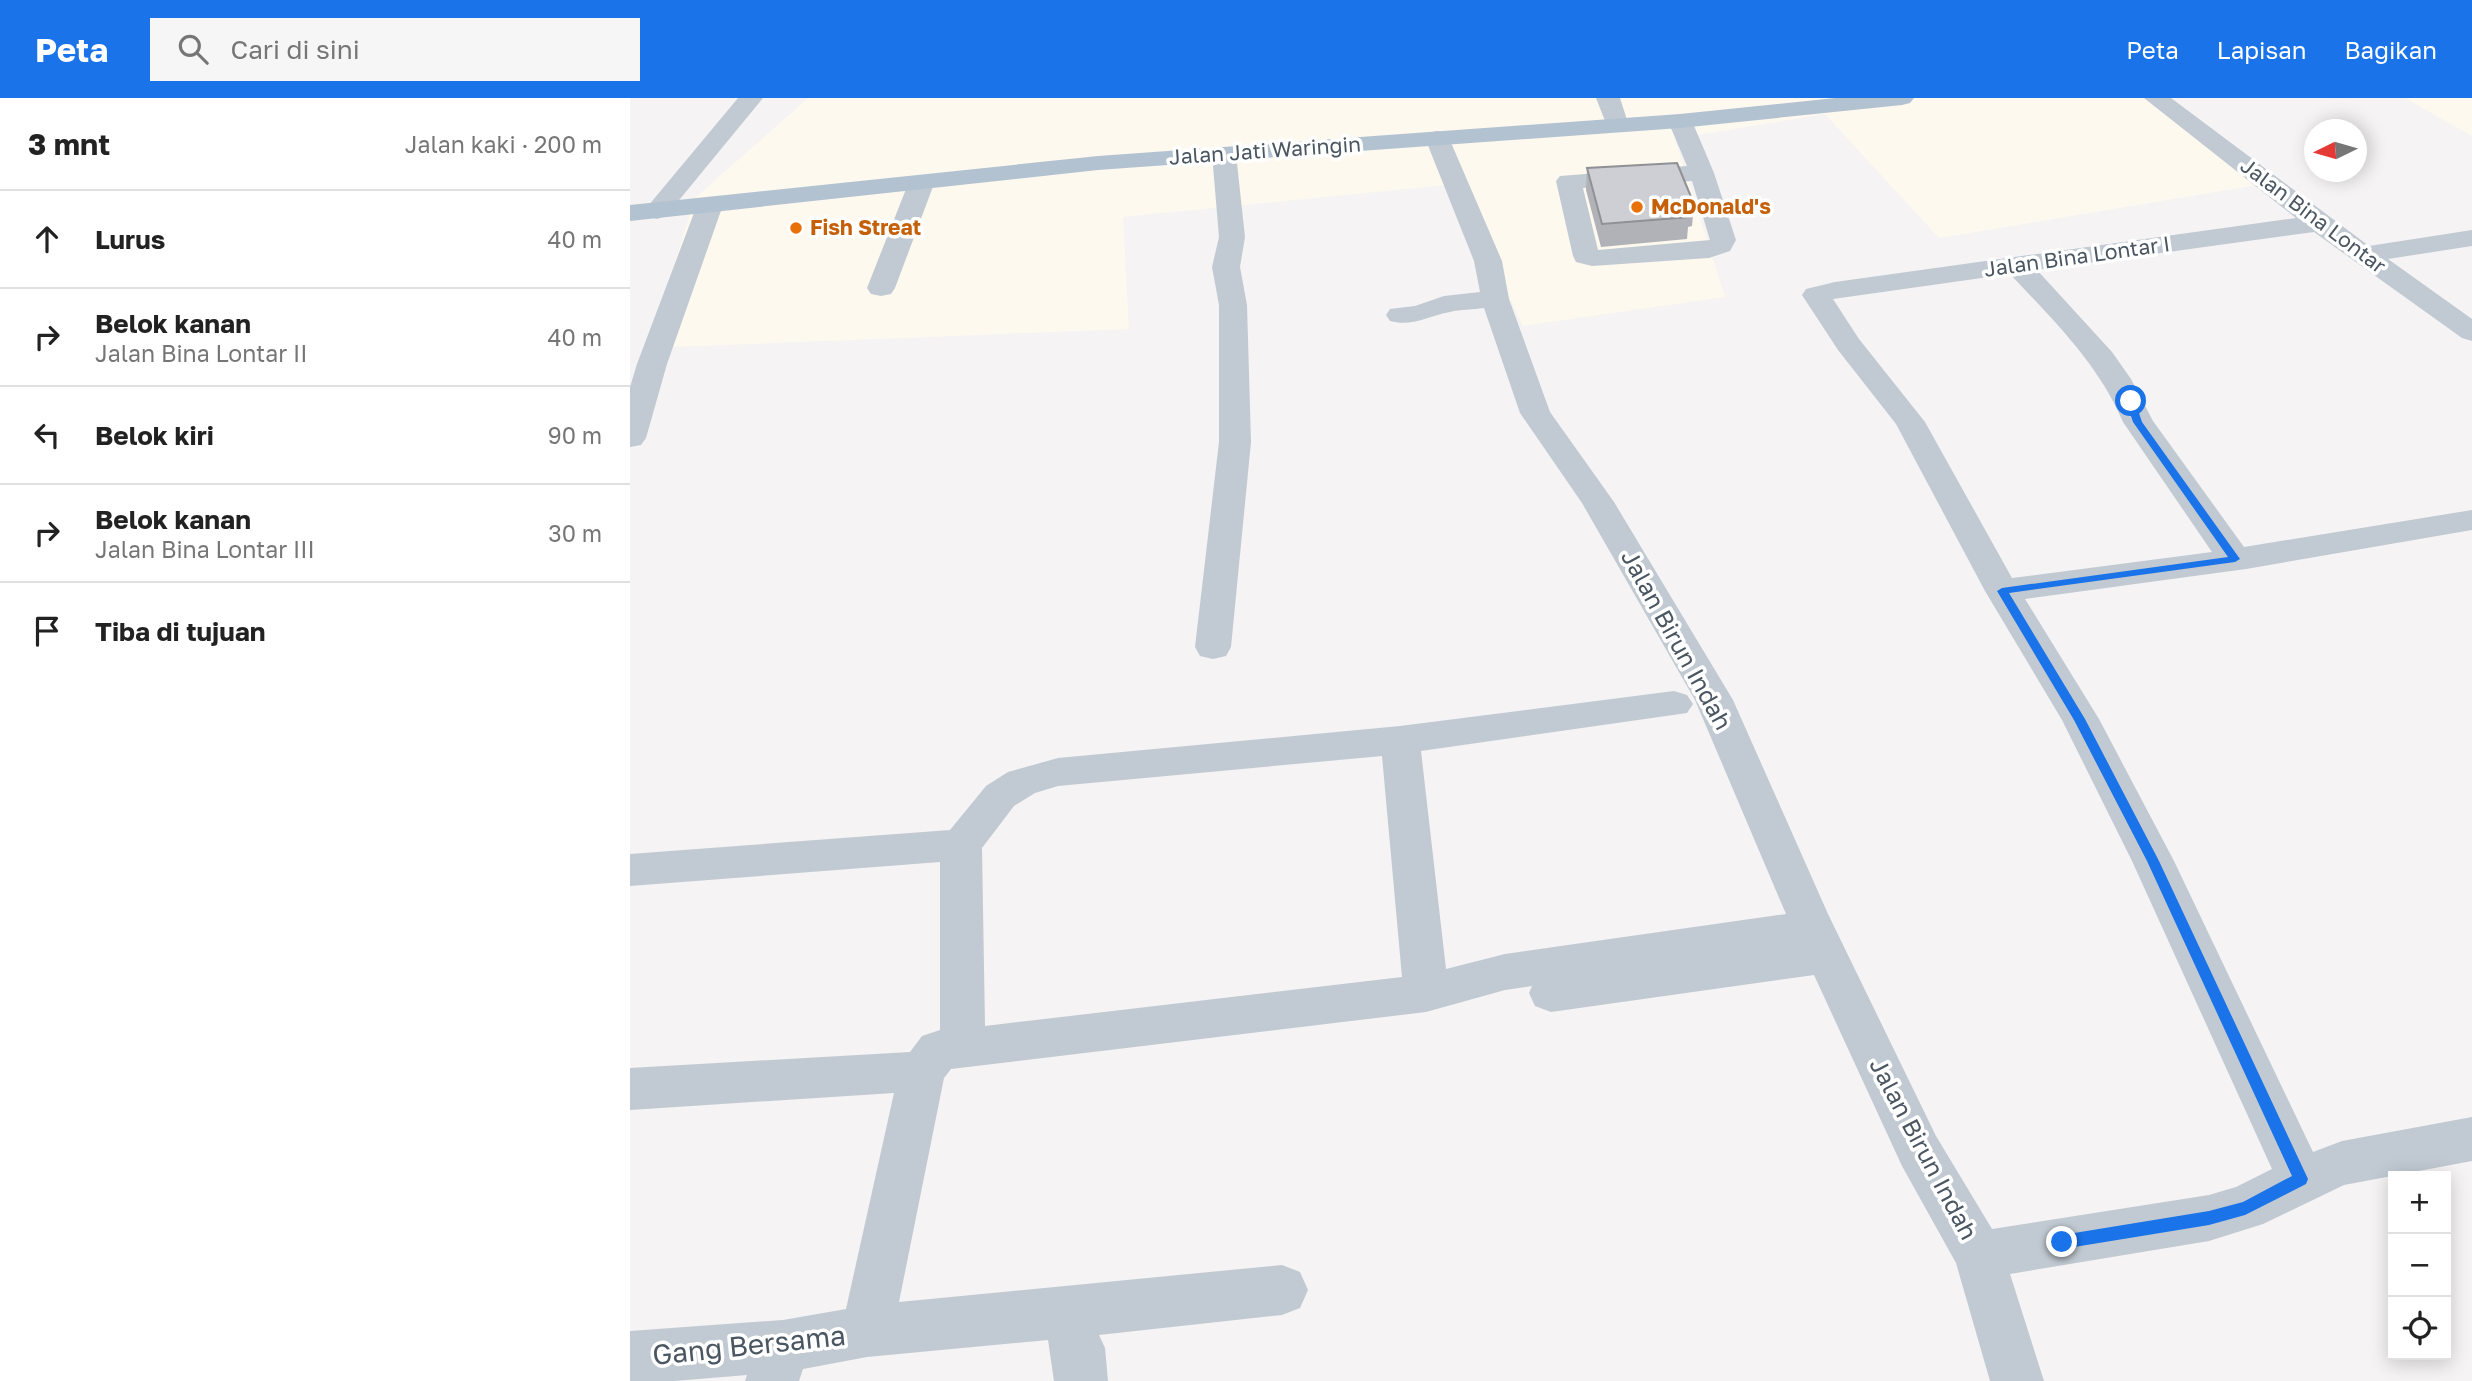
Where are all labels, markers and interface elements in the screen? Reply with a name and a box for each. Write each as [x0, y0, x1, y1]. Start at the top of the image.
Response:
search box [150, 18, 640, 81]
text: Peta [35, 30, 108, 69]
icon: search [174, 30, 212, 68]
text: Cari di sini [230, 34, 360, 65]
text: Peta [2126, 35, 2179, 64]
text: Lapisan [2217, 35, 2307, 64]
text: Bagikan [2345, 35, 2437, 64]
north arrow [2304, 119, 2367, 182]
text: 3 mnt [28, 126, 110, 162]
text: Jalan kaki · 200 m [405, 130, 602, 158]
street label: Jalan Jati Waringin [1168, 130, 1362, 170]
street label: Jalan Bina Lontar [2236, 152, 2392, 278]
place label: McDonald's [1651, 193, 1771, 219]
marker: McDonald's [1629, 199, 1645, 215]
place label: Fish Streat [810, 214, 921, 240]
icon: ahead [28, 220, 66, 258]
marker: Fish Streat [788, 220, 804, 236]
text: Lurus [95, 224, 165, 255]
text: 40 m [548, 225, 602, 253]
street label: Jalan Bina Lontar I [1982, 230, 2171, 282]
text: Belok kanan [95, 308, 251, 339]
icon: right [28, 318, 66, 356]
text: 40 m [548, 323, 602, 351]
text: Jalan Bina Lontar II [95, 339, 307, 367]
route start [2115, 385, 2146, 416]
icon: left [28, 416, 66, 454]
text: Belok kiri [95, 420, 214, 451]
text: 90 m [548, 421, 602, 449]
text: Belok kanan [95, 504, 251, 535]
icon: right [28, 514, 66, 552]
text: 30 m [548, 519, 602, 547]
text: Jalan Bina Lontar III [95, 535, 315, 563]
street label: Jalan Birun Indah [1616, 544, 1739, 734]
icon: arrive [28, 612, 66, 650]
text: Tiba di tujuan [95, 616, 265, 647]
street label: Jalan Birun Indah [1864, 1053, 1984, 1244]
map controls [2388, 1171, 2451, 1360]
button: + [2388, 1171, 2451, 1234]
route end [2046, 1226, 2077, 1257]
button: − [2388, 1234, 2451, 1297]
button: locate [2388, 1297, 2451, 1360]
street label: Gang Bersama [651, 1318, 847, 1371]

